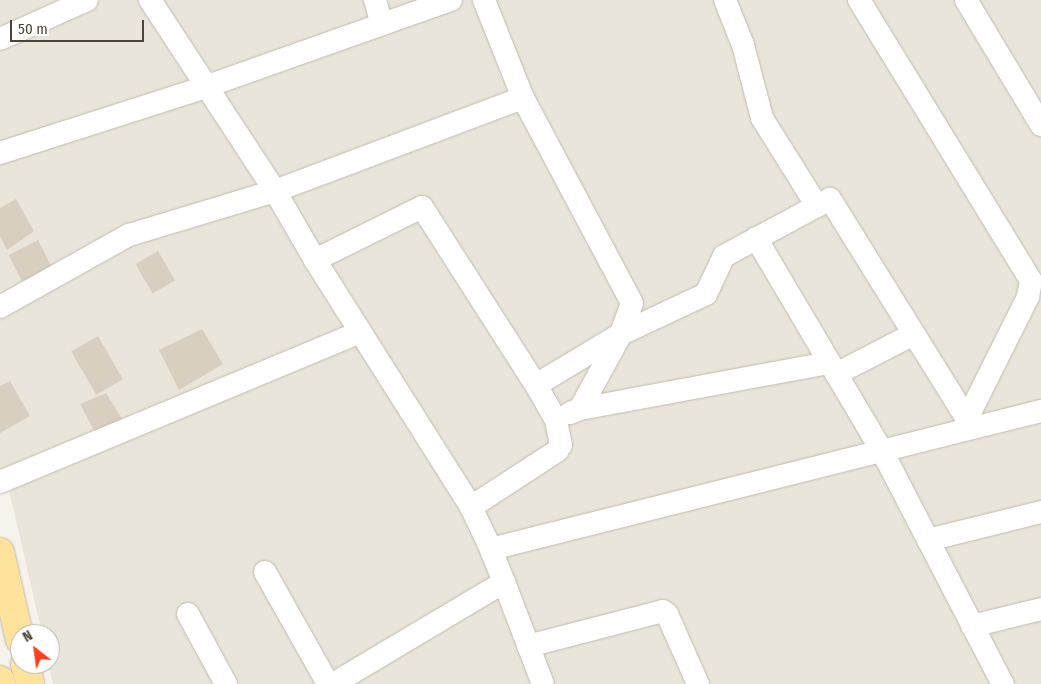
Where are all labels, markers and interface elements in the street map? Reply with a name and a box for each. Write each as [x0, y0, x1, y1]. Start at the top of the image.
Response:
scale bar [12, 10, 146, 42]
text: 50 m [18, 20, 48, 38]
north arrow [10, 624, 60, 674]
text: N [20, 627, 36, 646]

